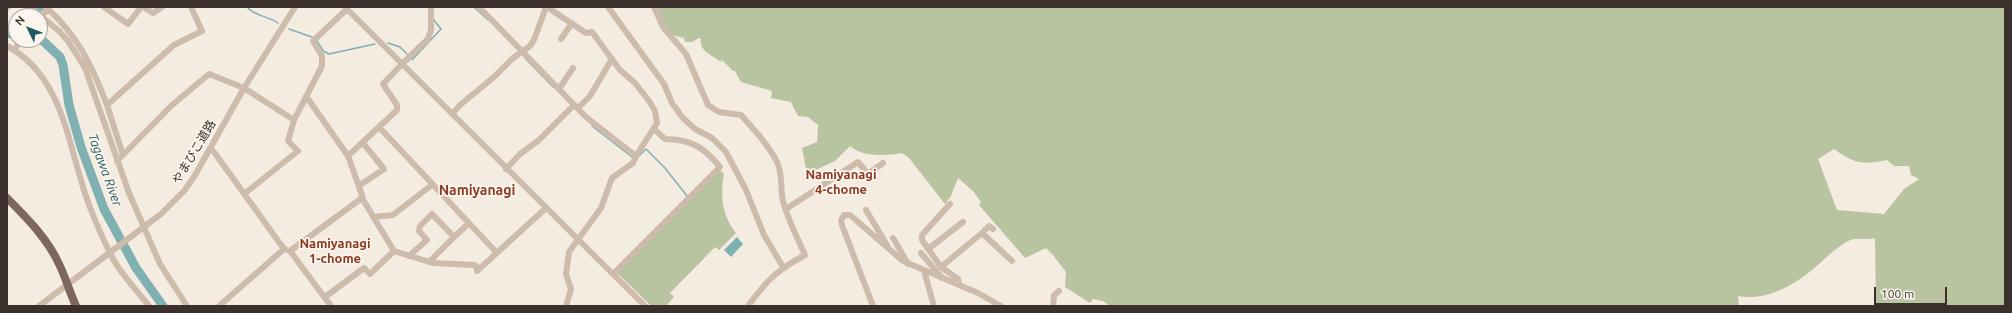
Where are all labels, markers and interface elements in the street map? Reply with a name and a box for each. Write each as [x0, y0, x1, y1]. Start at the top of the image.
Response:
north arrow [8, 8, 48, 48]
text: N [13, 13, 27, 28]
street label: やまびこ道路 [169, 117, 219, 187]
water label: Tagawa River [85, 131, 125, 209]
district label: Namiyanagi 4-chome [805, 167, 877, 198]
district label: Namiyanagi [439, 182, 515, 198]
district label: Namiyanagi 1-chome [299, 236, 371, 267]
scale bar [1876, 279, 1949, 305]
text: 100 m [1881, 287, 1914, 300]

